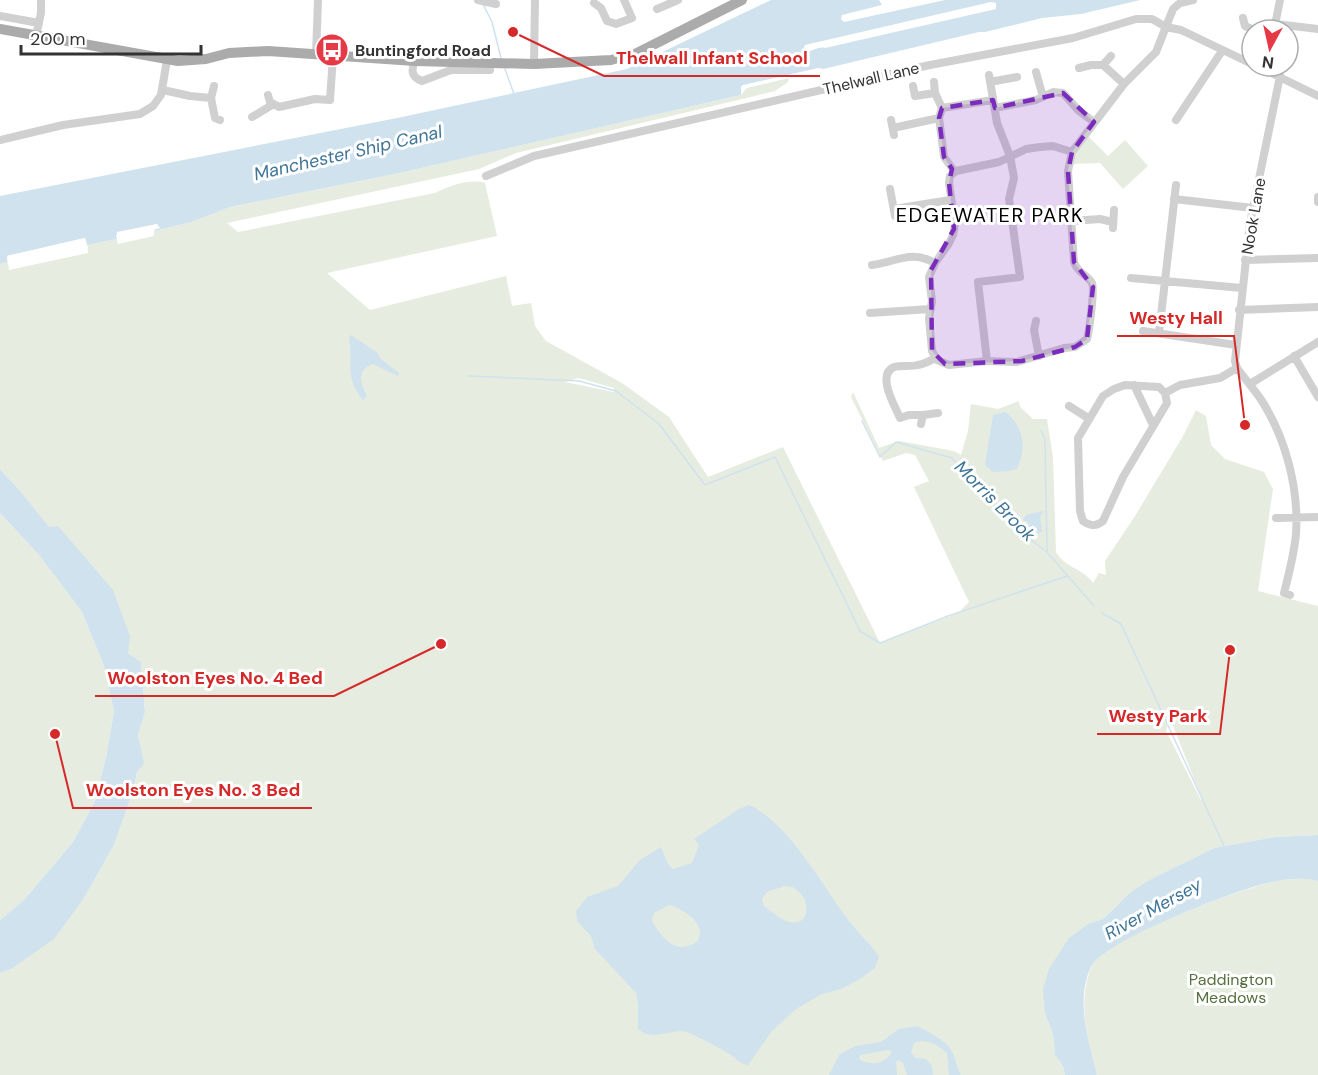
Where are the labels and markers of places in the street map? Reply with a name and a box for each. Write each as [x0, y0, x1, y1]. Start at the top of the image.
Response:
bus stop icon: Buntingford Road [314, 32, 350, 68]
place label: Buntingford Road [355, 40, 491, 61]
callout: Thelwall Infant School [604, 40, 820, 76]
callout: Westy Hall [1117, 300, 1234, 336]
callout: Woolston Eyes No. 4 Bed [95, 660, 334, 696]
callout: Westy Park [1097, 698, 1220, 734]
callout: Woolston Eyes No. 3 Bed [73, 772, 312, 808]

